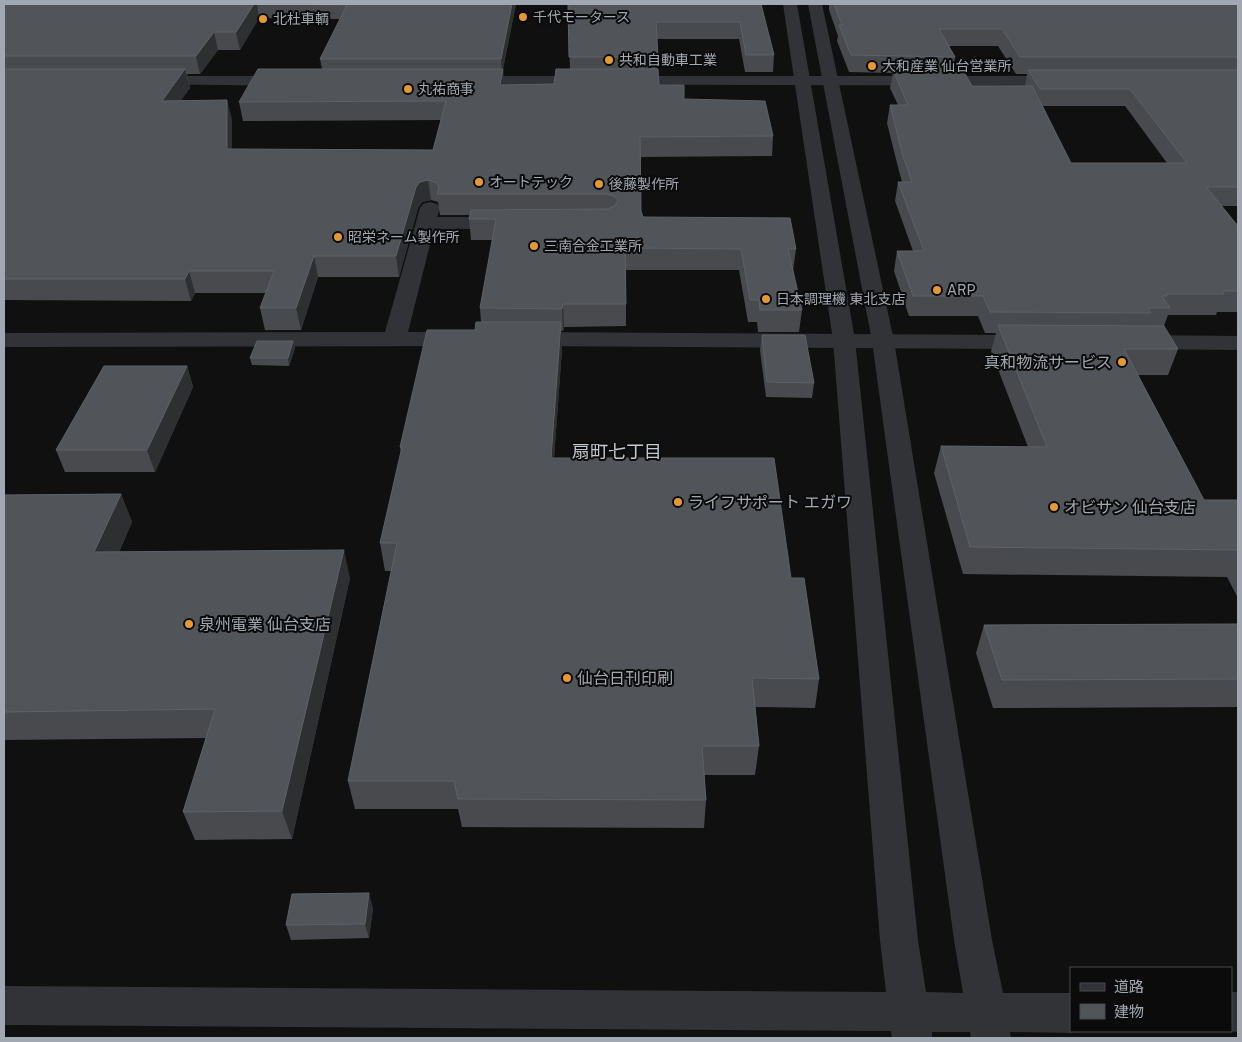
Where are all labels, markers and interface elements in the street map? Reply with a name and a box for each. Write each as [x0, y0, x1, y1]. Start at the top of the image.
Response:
place label: 千代モータース [533, 9, 630, 25]
place label: 北杜車輌 [273, 11, 329, 27]
marker: 千代モータース [517, 11, 529, 23]
marker: 北杜車輌 [257, 13, 269, 25]
place label: 共和自動車工業 [619, 52, 717, 68]
marker: 共和自動車工業 [603, 54, 615, 66]
place label: 大和産業 仙台営業所 [882, 58, 1011, 74]
marker: 大和産業 仙台営業所 [866, 60, 878, 72]
place label: 丸祐商事 [418, 81, 474, 97]
marker: 丸祐商事 [402, 83, 414, 95]
place label: オートテック [489, 174, 573, 190]
marker: オートテック [473, 176, 485, 188]
place label: 後藤製作所 [609, 176, 679, 192]
marker: 後藤製作所 [593, 178, 605, 190]
place label: 昭栄ネーム製作所 [348, 229, 460, 245]
marker: 昭栄ネーム製作所 [332, 231, 344, 243]
place label: 三南合金工業所 [544, 238, 642, 254]
marker: 三南合金工業所 [528, 240, 540, 252]
place label: ARP [947, 282, 975, 298]
marker: ARP [931, 284, 943, 296]
place label: 日本調理機 東北支店 [776, 291, 905, 307]
marker: 日本調理機 東北支店 [760, 293, 772, 305]
place label: 真和物流サービス [984, 353, 1112, 372]
marker: 真和物流サービス [1116, 356, 1128, 368]
district label: 扇町七丁目 [572, 441, 662, 462]
place label: ライフサポート エガワ [688, 493, 852, 512]
marker: ライフサポート エガワ [672, 496, 684, 508]
place label: オビサン 仙台支店 [1064, 498, 1196, 517]
marker: オビサン 仙台支店 [1048, 501, 1060, 513]
place label: 泉州電業 仙台支店 [199, 615, 331, 634]
marker: 泉州電業 仙台支店 [183, 618, 195, 630]
place label: 仙台日刊印刷 [577, 669, 673, 688]
marker: 仙台日刊印刷 [561, 672, 573, 684]
legend [1070, 967, 1232, 1032]
text: 道路 [1114, 978, 1144, 995]
text: 建物 [1114, 1003, 1144, 1020]

